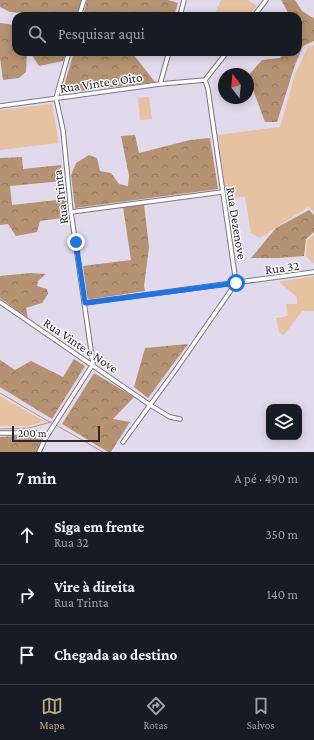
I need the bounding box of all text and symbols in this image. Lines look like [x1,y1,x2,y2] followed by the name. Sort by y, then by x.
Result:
[12,12,302,56] search box
[26,23,48,45] icon: search
[58,26,145,42] text: Pesquisar aqui
[218,68,254,104] north arrow
[59,69,143,96] street label: Rua Vinte e Oito
[50,169,71,225] street label: Rua Trinta
[223,186,250,261] street label: Rua Dezenove
[67,233,85,251] route end
[264,258,300,277] street label: Rua 32
[227,274,245,292] route start
[40,315,121,376] street label: Rua Vinte e Nove
[266,404,302,440] map controls
[266,404,302,440] button: layers
[12,424,100,443] scale bar
[18,427,47,439] text: 200 m
[16,469,57,488] text: 7 min
[234,471,298,486] text: A pé · 490 m
[54,519,144,535] text: Siga em frente
[16,524,38,546] icon: ahead
[265,527,298,542] text: 350 m
[54,535,89,550] text: Rua 32
[54,579,135,595] text: Vire à direita
[16,584,38,606] icon: right
[267,587,298,602] text: 140 m
[54,595,109,610] text: Rua Trinta
[16,644,38,666] icon: arrive
[54,647,177,663] text: Chegada ao destino
[39,695,65,731] tab: Mapa
[143,695,168,731] tab: Rotas
[247,695,275,731] tab: Salvos

